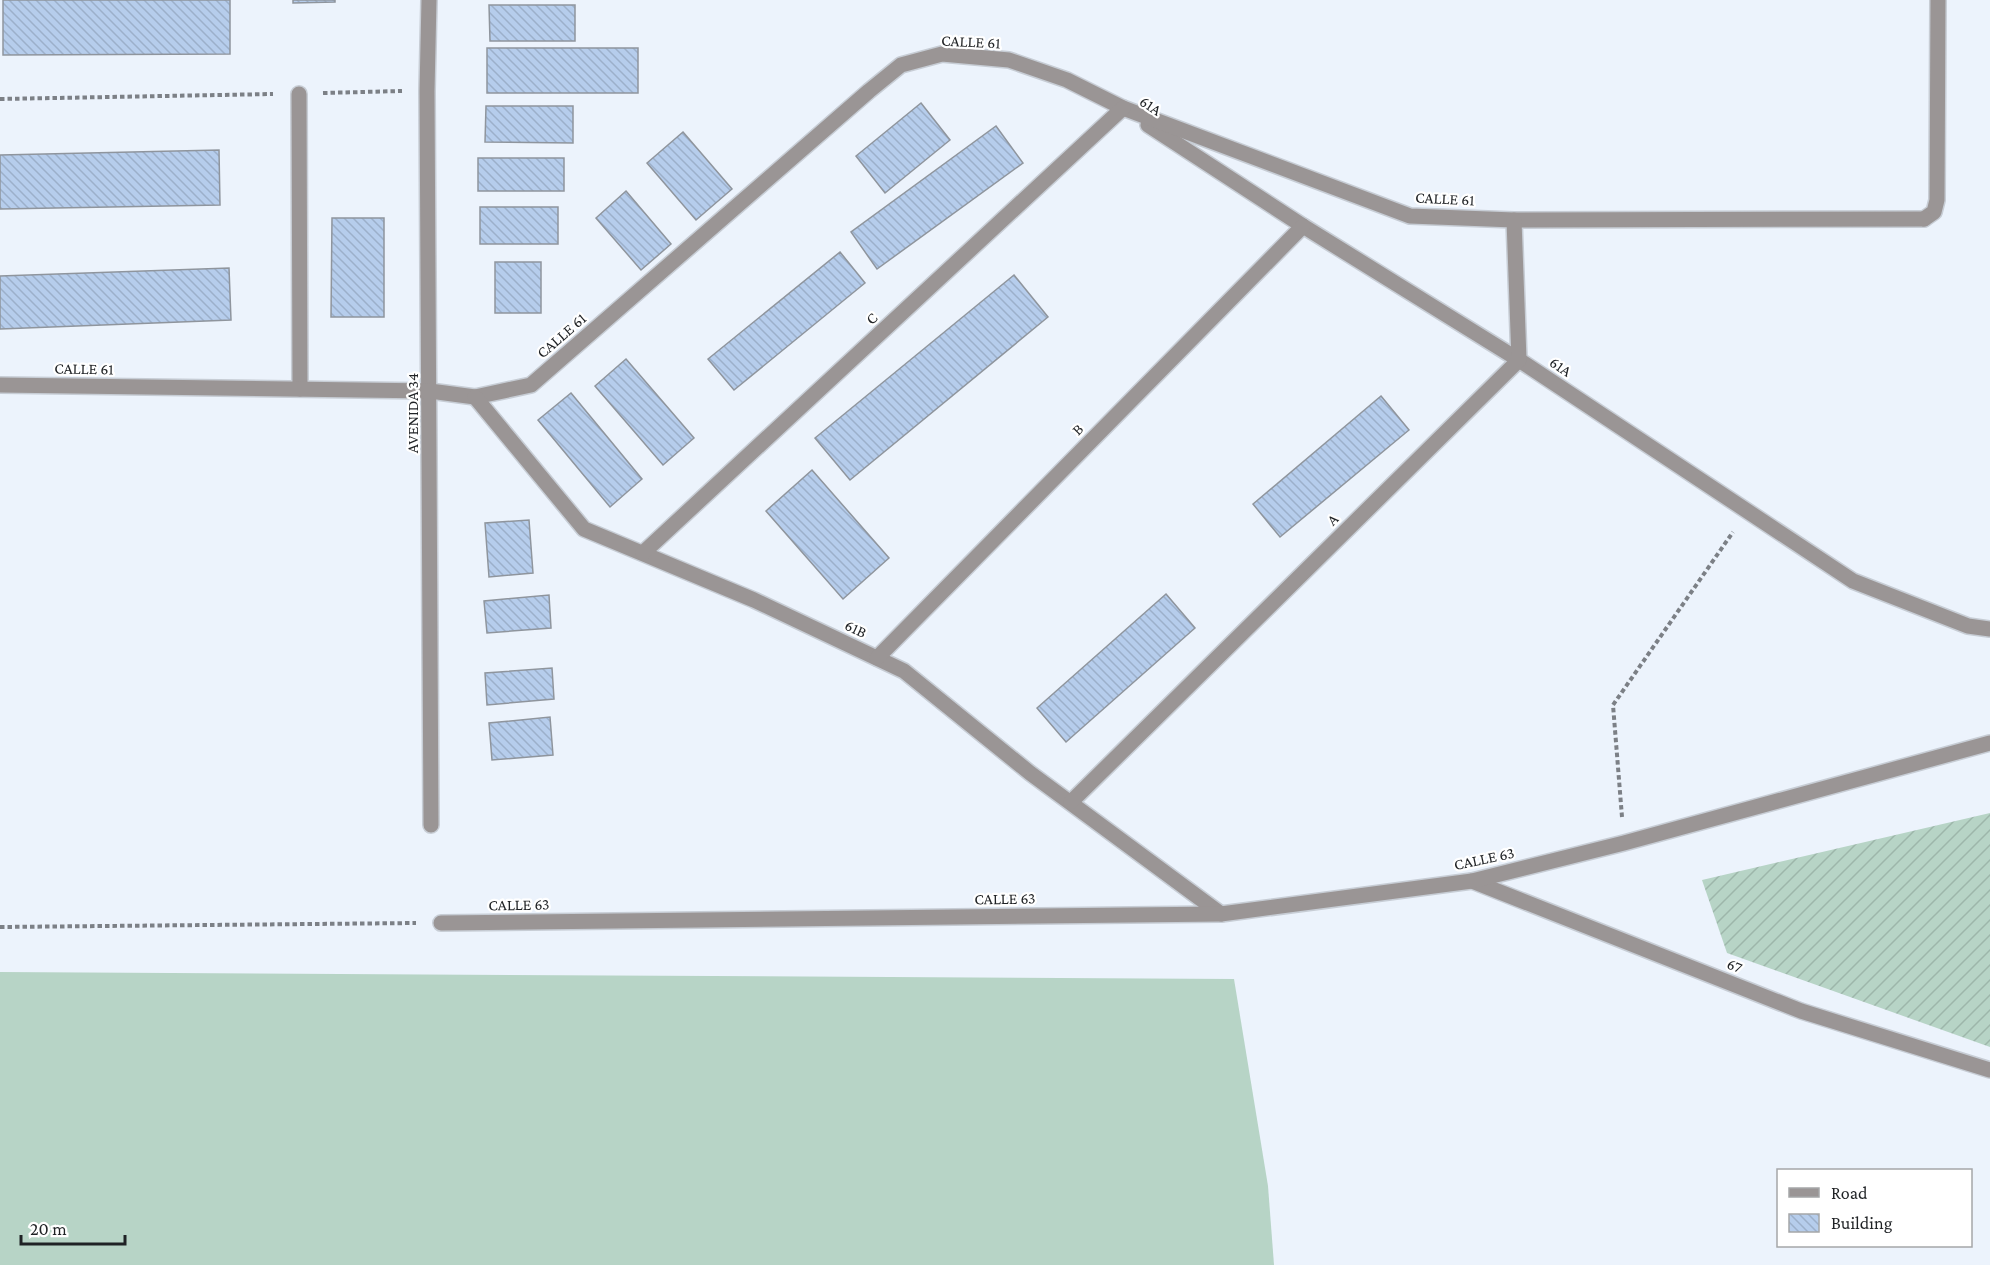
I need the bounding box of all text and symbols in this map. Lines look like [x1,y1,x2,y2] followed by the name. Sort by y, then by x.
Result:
[941,31,1001,52] street label: CALLE 61
[1137,92,1166,119] street label: 61A
[1415,188,1475,209] street label: CALLE 61
[533,309,589,361] street label: CALLE 61
[862,309,881,328] street label: C
[1547,353,1576,380] street label: 61A
[54,359,114,378] street label: CALLE 61
[404,373,421,453] street label: AVENIDA 34
[1068,420,1087,438] street label: B
[1323,509,1342,529] street label: A
[842,616,870,641] street label: 61B
[1452,844,1516,873] street label: CALLE 63
[974,889,1036,908] street label: CALLE 63
[488,895,550,914] street label: CALLE 63
[1725,955,1745,976] street label: 67
[1777,1169,1972,1247] legend
[1831,1183,1868,1203] text: Road
[21,1208,124,1246] scale bar
[1831,1213,1893,1233] text: Building
[30,1219,67,1239] text: 20 m

